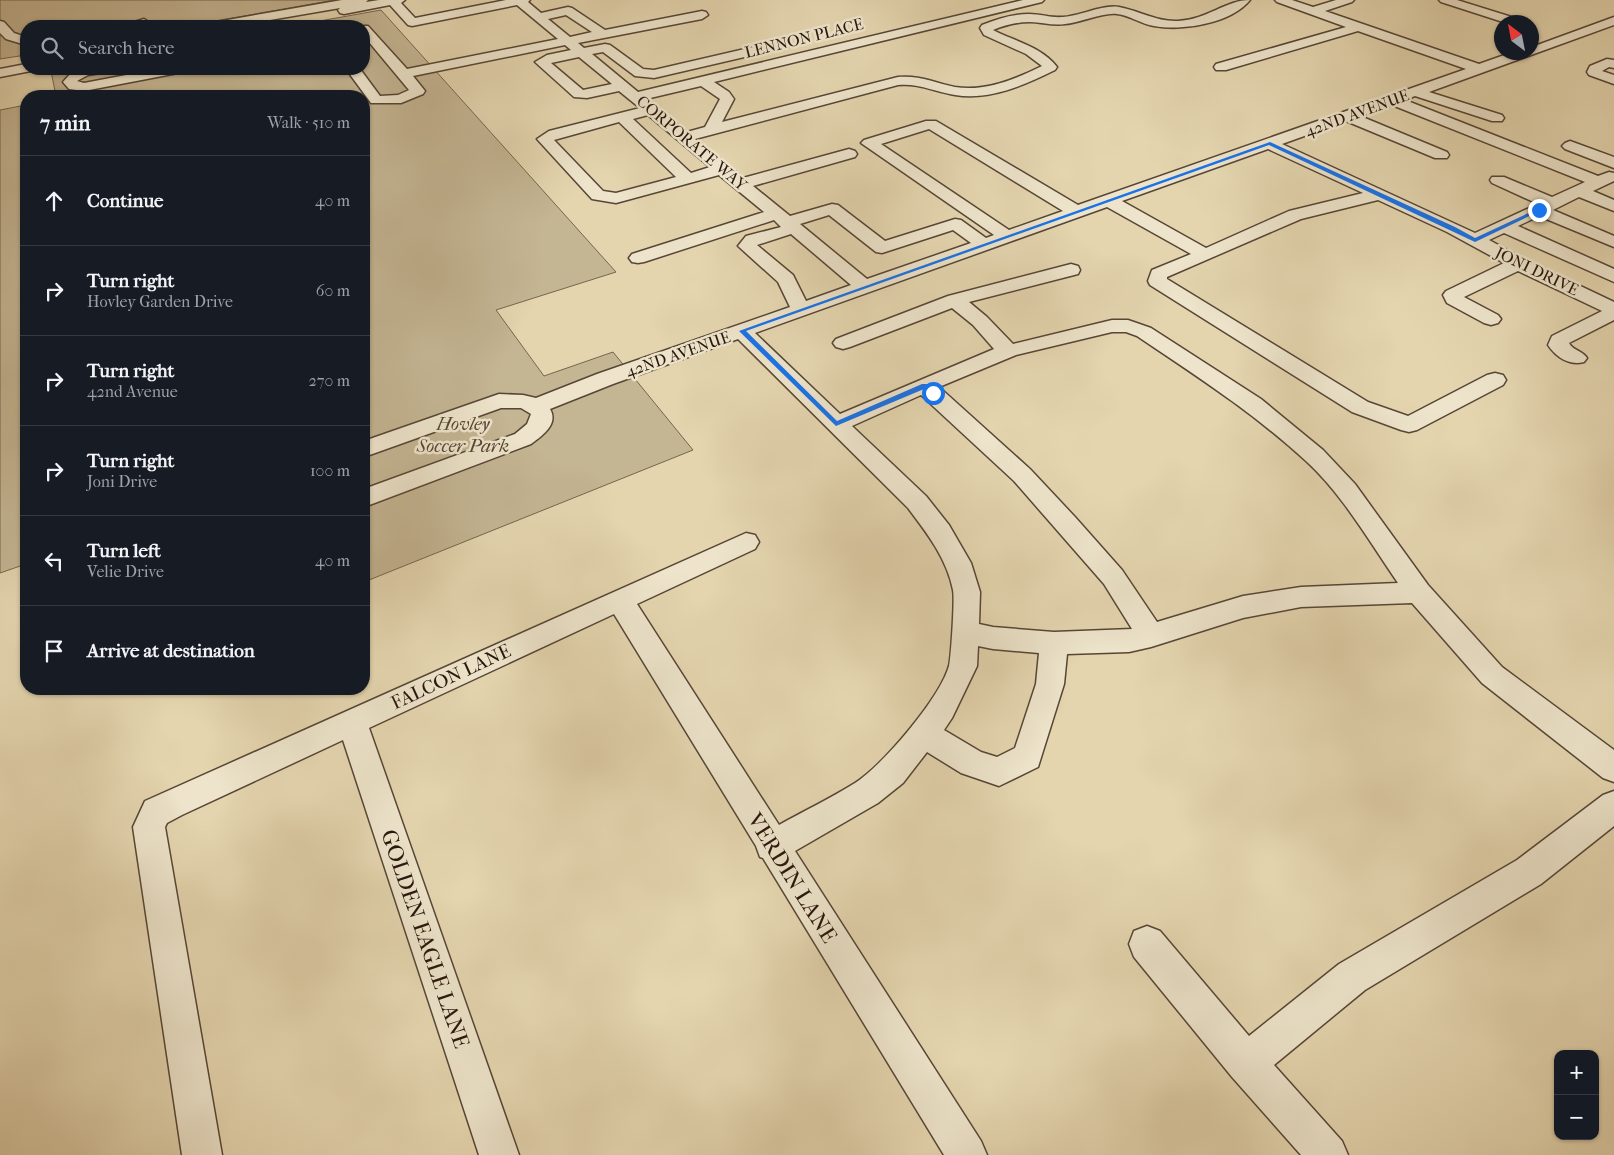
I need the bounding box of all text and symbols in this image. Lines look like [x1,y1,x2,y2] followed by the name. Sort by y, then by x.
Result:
[743,14,865,62] street label: LENNON PLACE
[1494,15,1539,60] north arrow
[20,20,370,75] search box
[38,34,66,62] icon: search
[78,37,174,59] text: Search here
[1302,85,1412,141] street label: 42ND AVENUE
[633,91,752,195] street label: CORPORATE WAY
[40,111,91,135] text: 7 min
[267,113,350,132] text: Walk · 510 m
[40,187,68,215] icon: ahead
[87,190,163,212] text: Continue
[315,191,350,210] text: 40 m
[1528,199,1551,222] route end
[1490,242,1582,299] street label: JONI DRIVE
[87,270,174,292] text: Turn right
[40,277,68,305] icon: right
[316,281,350,300] text: 60 m
[87,292,233,311] text: Hovley Garden Drive
[623,327,733,381] street label: 42ND AVENUE
[87,360,174,382] text: Turn right
[40,367,68,395] icon: right
[309,371,350,390] text: 270 m
[87,382,178,401] text: 42nd Avenue
[922,382,945,405] route start
[416,413,509,457] park label: Hovley Soccer Park
[87,450,174,472] text: Turn right
[40,457,68,485] icon: right
[310,461,350,480] text: 100 m
[87,472,157,491] text: Joni Drive
[87,540,161,562] text: Turn left
[40,547,68,575] icon: left
[315,551,350,570] text: 40 m
[87,562,164,581] text: Velie Drive
[40,637,68,665] icon: arrive
[388,639,515,714] street label: FALCON LANE
[87,640,255,662] text: Arrive at destination
[741,807,842,948] street label: VERDIN LANE
[375,826,475,1052] street label: GOLDEN EAGLE LANE
[1554,1050,1599,1140] map controls
[1554,1050,1599,1095] button: +
[1554,1095,1599,1140] button: −

